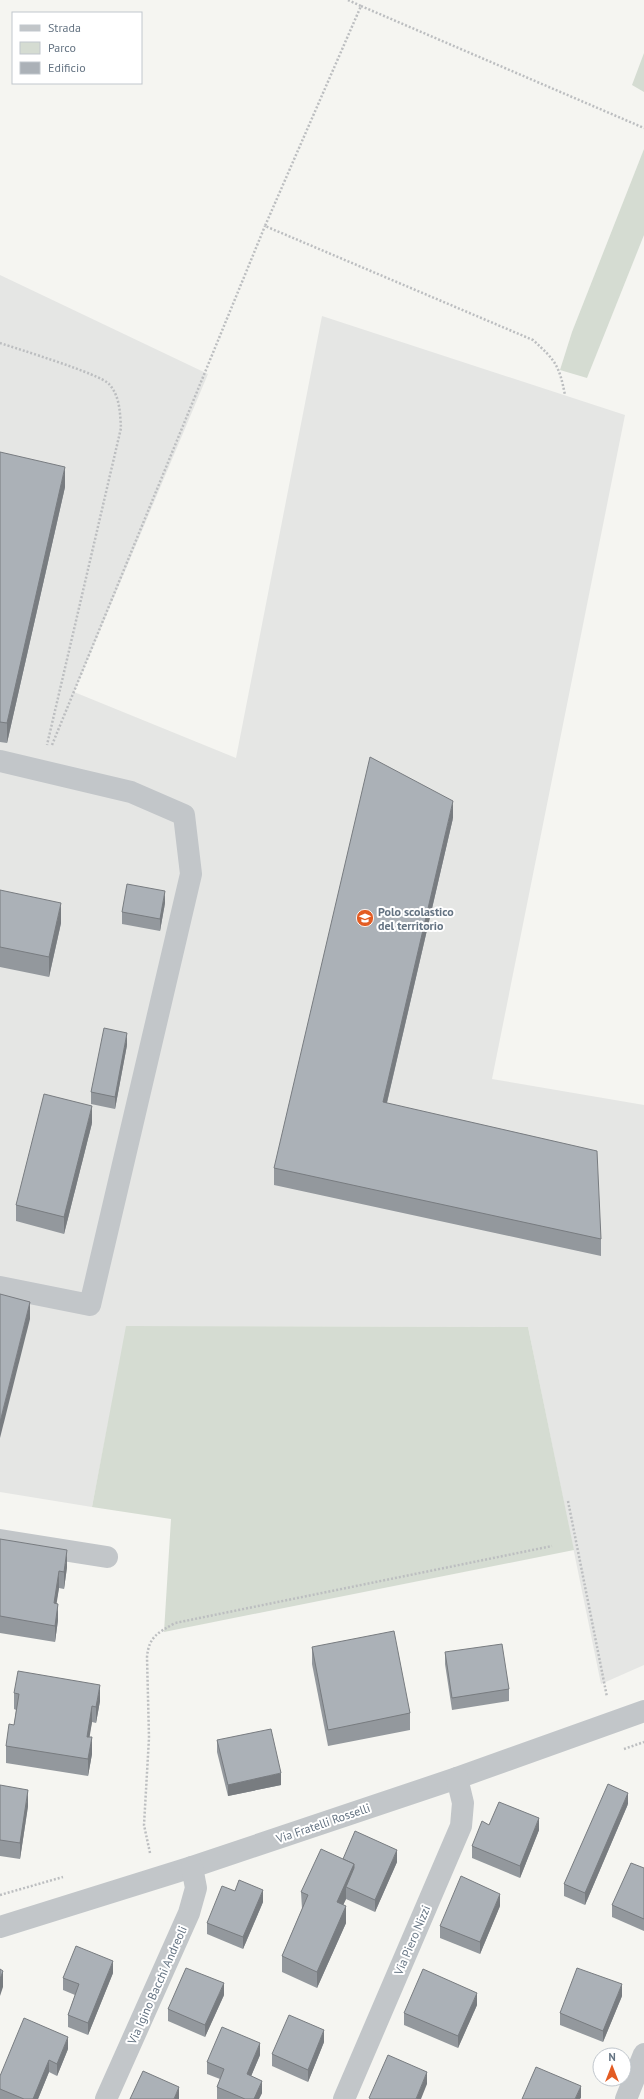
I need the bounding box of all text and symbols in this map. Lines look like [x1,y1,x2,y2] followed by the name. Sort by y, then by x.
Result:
[12,12,142,84] legend
[48,20,81,35] text: Strada
[48,40,76,55] text: Parco
[48,60,86,75] text: Edificio
[378,904,454,933] place label: Polo scolastico del territorio
[355,908,375,928] school or university icon: Polo scolastico del territorio
[273,1800,372,1846] street label: Via Fratelli Rosselli
[390,1903,433,1978] street label: Via Piero Nizzi
[124,1924,190,2047] street label: Via Igino Bacchi Andreoli
[592,2047,632,2087] north arrow
[608,2050,616,2064] text: N

